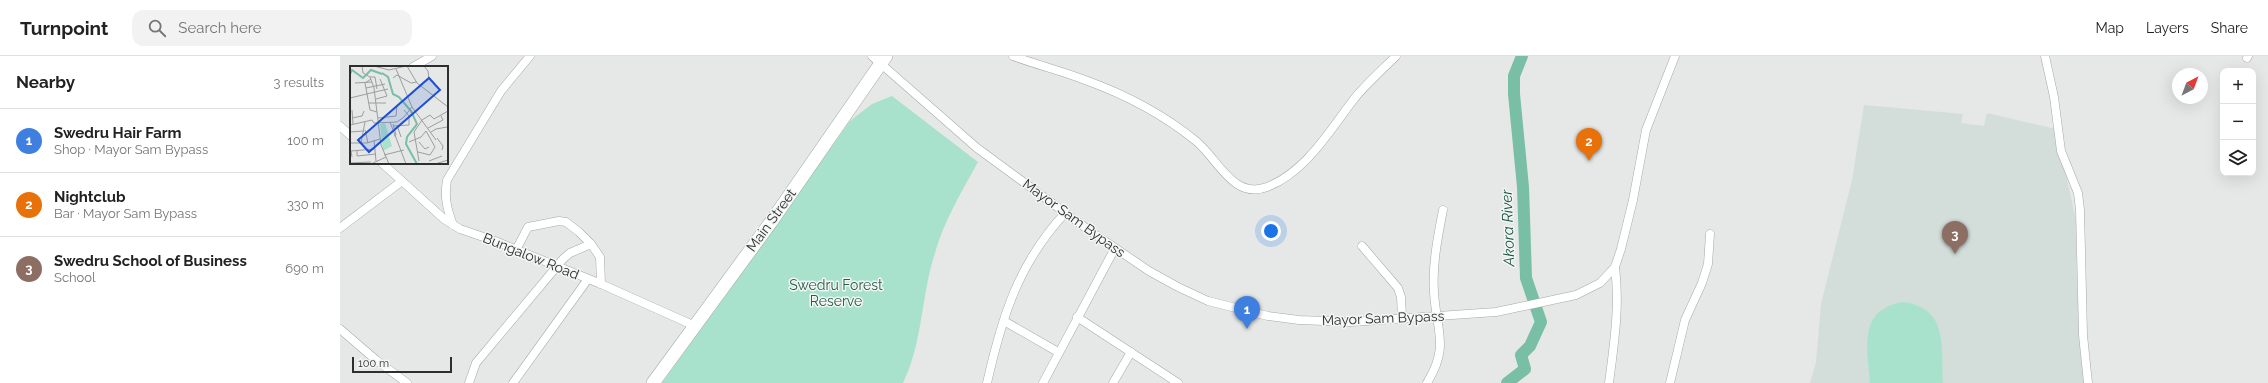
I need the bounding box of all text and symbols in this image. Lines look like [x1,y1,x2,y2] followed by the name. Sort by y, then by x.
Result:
[132,10,412,46] search box
[20,17,108,39] text: Turnpoint
[146,17,168,39] icon: search
[178,19,262,37] text: Search here
[2096,20,2124,36] text: Map
[2146,20,2189,36] text: Layers
[2211,20,2248,36] text: Share
[350,66,448,164] inset map
[2172,68,2208,104] north arrow
[2220,68,2256,176] map controls
[2220,68,2256,104] button: +
[16,72,75,92] text: Nearby
[274,75,324,90] text: 3 results
[2220,104,2256,140] button: −
[54,124,182,142] text: Swedru Hair Farm
[1576,128,1602,161] pin: 2
[26,133,32,148] text: 1
[287,133,324,148] text: 100 m
[2220,140,2256,176] button: layers
[54,142,208,157] text: Shop · Mayor Sam Bypass
[1020,175,1128,261] street label: Mayor Sam Bypass
[743,185,799,254] street label: Main Street
[54,188,125,206] text: Nightclub
[1498,188,1518,268] water label: Akora River
[25,197,33,212] text: 2
[287,197,324,212] text: 330 m
[54,206,197,221] text: Bar · Mayor Sam Bypass
[1261,221,1281,241] your location
[1942,221,1968,254] pin: 3
[481,229,581,283] street label: Bungalow Road
[54,252,247,270] text: Swedru School of Business
[25,261,33,276] text: 3
[285,261,324,276] text: 690 m
[54,270,96,285] text: School
[789,277,883,309] park label: Swedru Forest Reserve
[1234,296,1260,329] pin: 1
[1321,308,1445,328] street label: Mayor Sam Bypass
[352,355,452,374] scale bar
[358,357,389,370] text: 100 m

